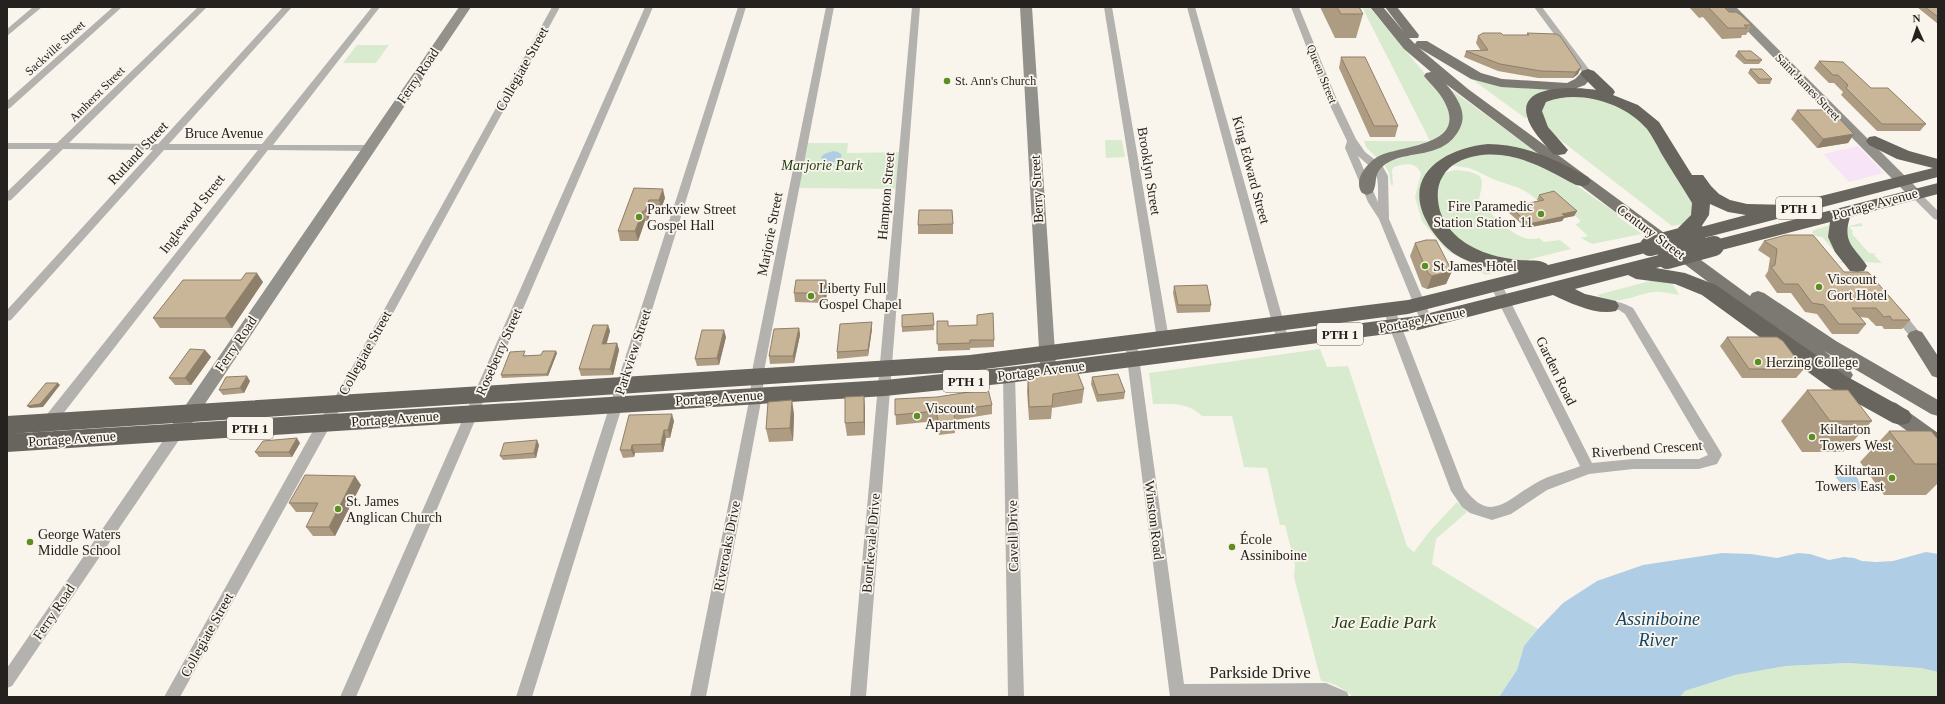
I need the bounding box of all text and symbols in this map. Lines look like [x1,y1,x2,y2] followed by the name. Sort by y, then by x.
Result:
[1897,8,1937,48] north arrow
[1912,12,1921,24] text: N
[22,17,88,79] street label: Sackville Street
[493,24,551,114] street label: Collegiate Street
[1304,42,1340,106] street label: Queen Street
[394,46,442,106] street label: Ferry Road
[1772,50,1844,124] street label: Saint James Street
[66,63,128,125] street label: Amherst Street
[955,74,1036,88] place label: St. Ann's Church
[942,76,952,86] marker: St. Ann's Church
[1229,114,1273,226] street label: King Edward Street
[105,118,171,188] street label: Rutland Street
[185,126,263,141] street label: Bruce Avenue
[1135,126,1163,216] street label: Brooklyn Street
[875,151,897,241] street label: Hampton Street
[1028,155,1046,223] street label: Berry Street
[780,158,863,173] park label: Marjorie Park
[157,171,228,256] street label: Inglewood Street
[1831,185,1919,223] street label: Portage Avenue
[755,191,786,277] street label: Marjorie Street
[1776,197,1822,219] road number: PTH 1
[1433,199,1533,230] place label: Fire Paramedic Station Station 11
[647,202,736,233] place label: Parkview Street Gospel Hall
[1614,202,1688,263] street label: Century Street
[1536,209,1546,219] marker: Fire Paramedic Station Station 11
[634,212,644,222] marker: Parkview Street Gospel Hall
[1433,259,1517,274] place label: St James Hotel
[1420,261,1430,271] marker: St James Hotel
[1827,272,1887,303] place label: Viscount Gort Hotel
[819,281,902,312] place label: Liberty Full Gospel Chapel
[1814,282,1824,292] marker: Viscount Gort Hotel
[806,291,816,301] marker: Liberty Full Gospel Chapel
[1377,304,1467,336] street label: Portage Avenue
[473,306,525,398] street label: Roseberry Street
[612,307,654,397] street label: Parkview Street
[336,308,394,398] street label: Collegiate Street
[212,314,260,374] street label: Ferry Road
[1317,323,1363,345] road number: PTH 1
[1533,334,1579,408] street label: Garden Road
[1766,355,1858,370] place label: Herzing College
[1753,357,1763,367] marker: Herzing College
[996,358,1086,384] street label: Portage Avenue
[943,370,989,392] road number: PTH 1
[675,387,763,409] street label: Portage Avenue
[925,401,990,432] place label: Viscount Apartments
[351,408,439,430] street label: Portage Avenue
[912,411,922,421] marker: Viscount Apartments
[227,417,273,439] road number: PTH 1
[1820,422,1892,453] place label: Kiltarton Towers West
[28,428,116,450] street label: Portage Avenue
[1807,432,1817,442] marker: Kiltarton Towers West
[1591,438,1703,460] street label: Riverbend Crescent
[1815,463,1884,494] place label: Kiltartan Towers East
[1887,473,1897,483] marker: Kiltartan Towers East
[1142,479,1166,561] street label: Winston Road
[859,493,883,593] street label: Bourkevale Drive
[346,494,442,525] place label: St. James Anglican Church
[711,499,743,593] street label: Riveroaks Drive
[1005,500,1021,572] street label: Cavell Drive
[333,504,343,514] marker: St. James Anglican Church
[38,527,121,558] place label: George Waters Middle School
[1240,531,1307,563] place label: École Assiniboine
[25,537,35,547] marker: George Waters Middle School
[1227,542,1237,552] marker: École Assiniboine
[30,582,78,642] street label: Ferry Road
[178,590,236,680] street label: Collegiate Street
[1615,609,1700,650] water label: Assiniboine River
[1332,613,1437,632] park label: Jae Eadie Park
[1209,663,1311,682] street label: Parkside Drive

